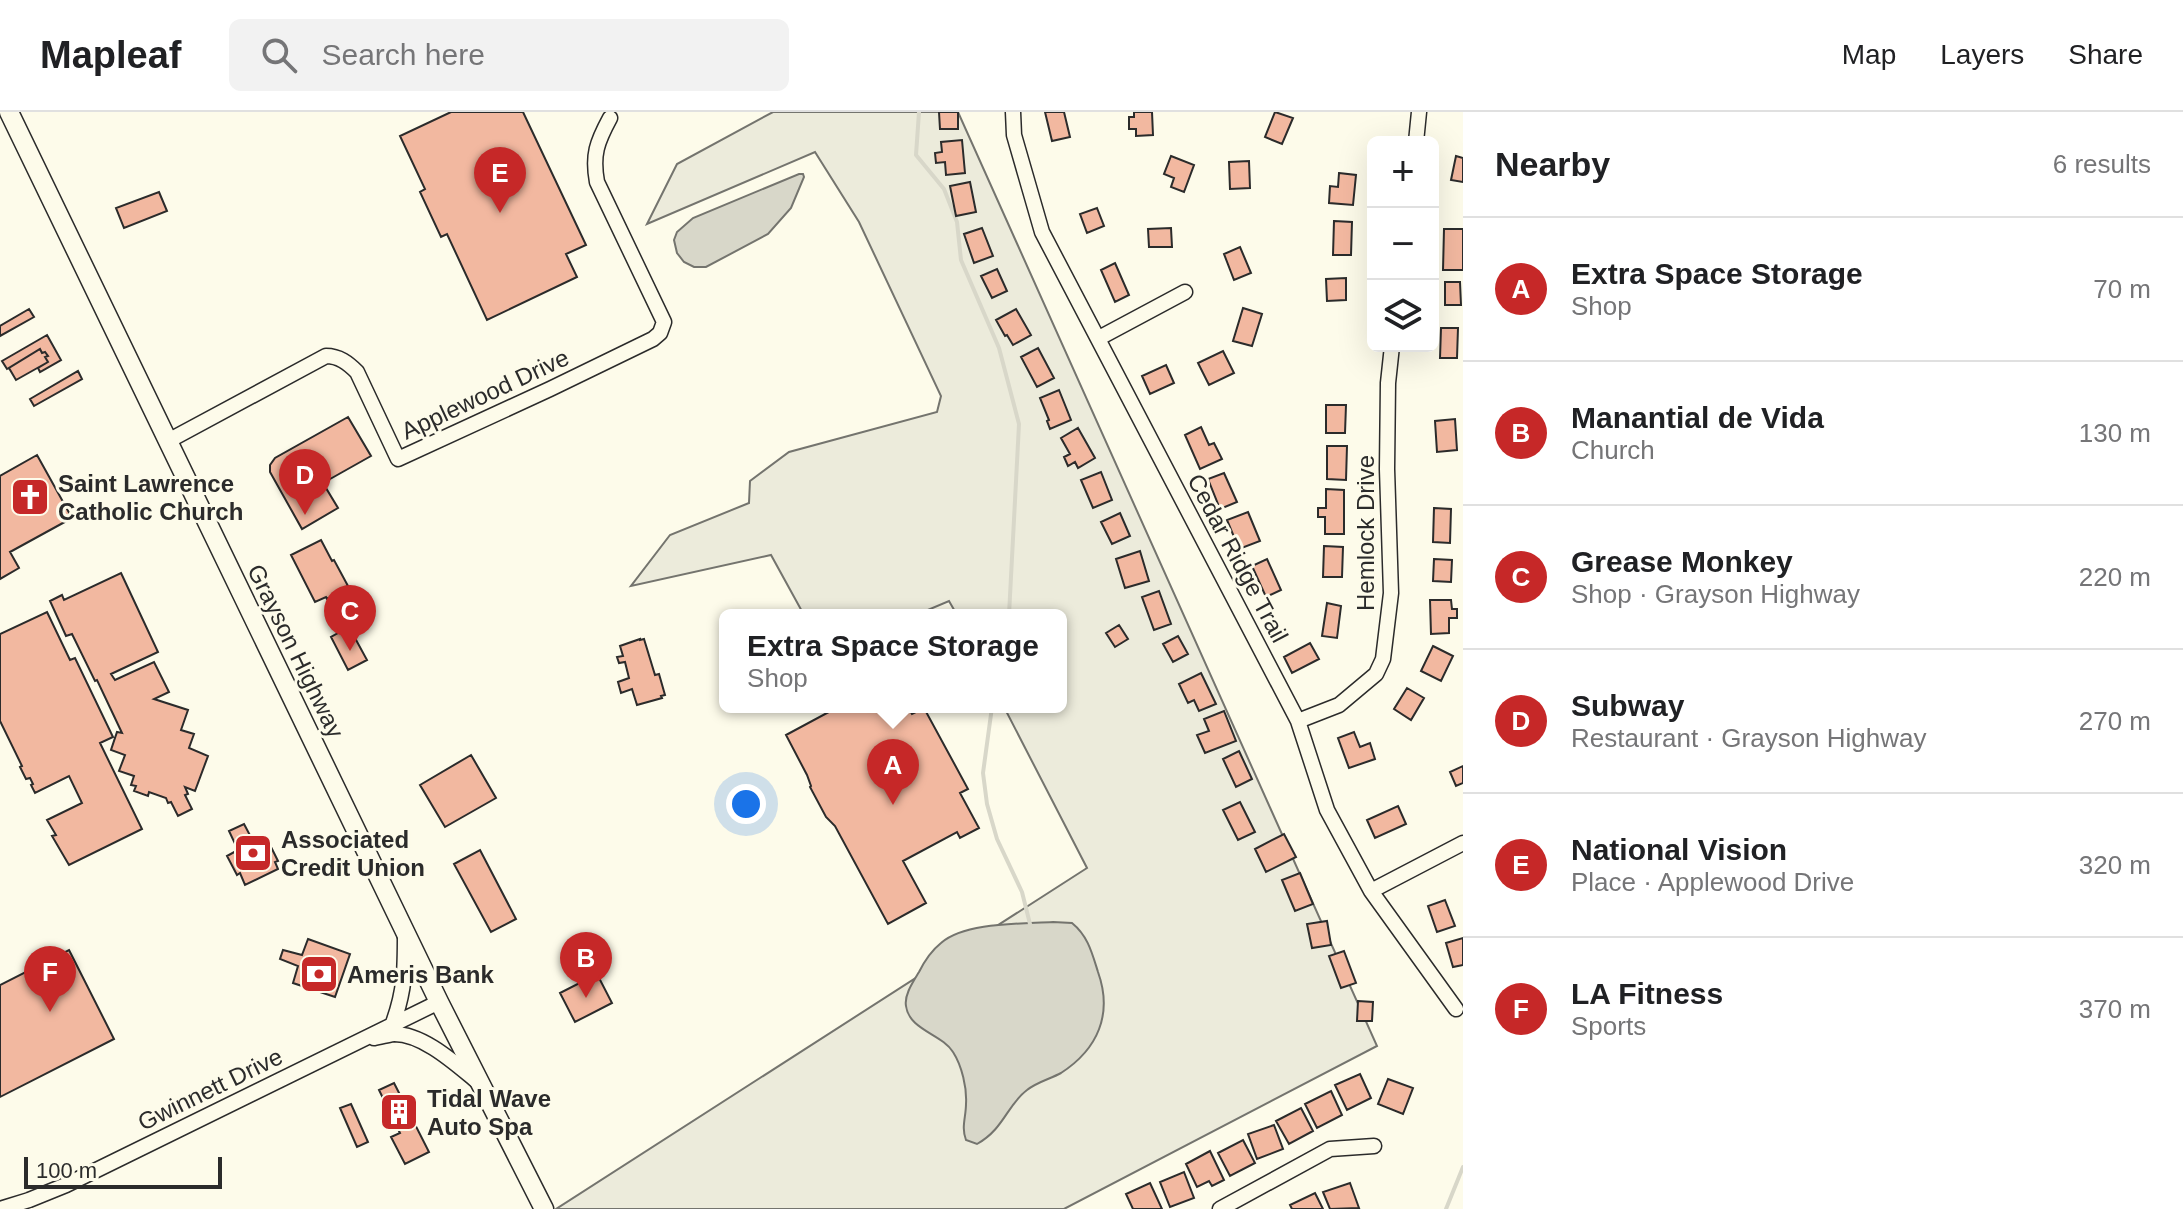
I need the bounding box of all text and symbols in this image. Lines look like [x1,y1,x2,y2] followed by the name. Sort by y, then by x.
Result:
[229,19,789,91] search box
[257,33,301,77] icon: search
[40,34,181,76] text: Mapleaf
[321,38,485,71] text: Search here
[1842,39,1896,70] text: Map
[1940,39,2024,70] text: Layers
[2068,39,2143,70] text: Share
[1367,136,1439,352] map controls
[1367,136,1439,208] button: +
[1495,145,1610,183] text: Nearby
[474,147,526,213] pin: E
[2053,149,2151,179] text: 6 results
[1367,208,1439,280] button: −
[1571,257,1863,290] text: Extra Space Storage
[1512,274,1530,304] text: A
[2093,274,2151,304] text: 70 m
[1367,280,1439,352] button: layers
[1571,291,1632,321] text: Shop
[397,343,573,445] street label: Applewood Drive
[1571,401,1824,434] text: Manantial de Vida
[1512,418,1530,448] text: B
[2079,418,2151,448] text: 130 m
[1571,435,1655,465] text: Church
[279,449,331,515] pin: D
[1352,455,1379,611] street label: Hemlock Drive
[1182,469,1294,647] street label: Cedar Ridge Trail
[58,470,243,525] place label: Saint Lawrence Catholic Church
[9,476,51,518] church icon: Saint Lawrence Catholic Church
[1571,545,1793,578] text: Grease Monkey
[242,560,350,742] street label: Grayson Highway
[1512,562,1530,592] text: C
[2079,562,2151,592] text: 220 m
[1571,579,1860,609] text: Shop · Grayson Highway
[324,585,376,651] pin: C
[719,609,1067,713] popup
[747,629,1039,662] text: Extra Space Storage
[747,663,808,693] text: Shop
[1571,689,1684,722] text: Subway
[1512,706,1530,736] text: D
[2079,706,2151,736] text: 270 m
[1571,723,1926,753] text: Restaurant · Grayson Highway
[867,739,919,805] pin: A
[726,784,766,824] your location
[281,826,425,881] place label: Associated Credit Union
[232,832,274,874] bank icon: Associated Credit Union
[1571,833,1787,866] text: National Vision
[1512,850,1530,880] text: E
[2079,850,2151,880] text: 320 m
[1571,867,1854,897] text: Place · Applewood Drive
[560,932,612,998] pin: B
[24,946,76,1012] pin: F
[298,953,340,995] bank icon: Ameris Bank
[347,961,494,988] place label: Ameris Bank
[1571,977,1723,1010] text: LA Fitness
[1513,994,1529,1024] text: F
[2079,994,2151,1024] text: 370 m
[1571,1011,1646,1041] text: Sports
[133,1042,287,1136] street label: Gwinnett Drive
[427,1085,551,1140] place label: Tidal Wave Auto Spa
[378,1091,420,1133] building icon: Tidal Wave Auto Spa
[24,1153,222,1189] scale bar
[36,1158,97,1183] text: 100 m

